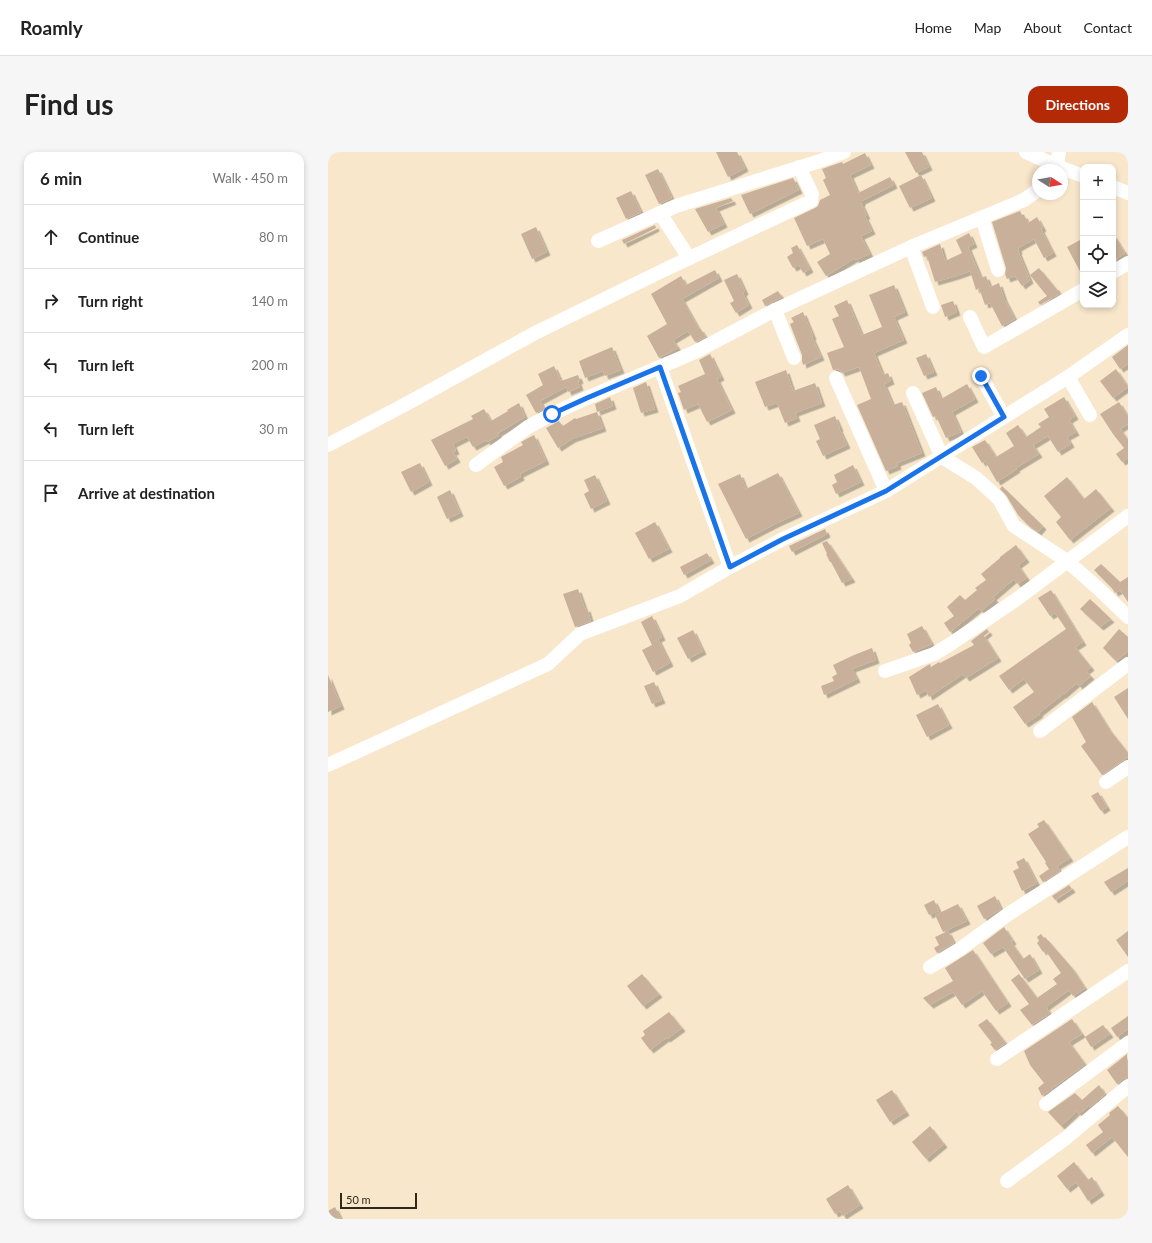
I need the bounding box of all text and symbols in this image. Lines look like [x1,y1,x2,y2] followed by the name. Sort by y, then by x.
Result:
[20,16,83,39] text: Roamly
[914,19,952,36] text: Home
[974,19,1001,36] text: Map
[1023,19,1061,36] text: About
[1083,19,1132,36] text: Contact
[1028,86,1128,123] button: Directions
[24,87,114,121] text: Find us
[1032,164,1068,200] north arrow
[1080,164,1116,308] map controls
[1080,164,1116,200] button: +
[40,168,82,189] text: 6 min
[212,170,288,186] text: Walk · 450 m
[1080,200,1116,236] button: −
[40,226,62,248] icon: ahead
[78,228,139,246] text: Continue
[259,229,288,245] text: 80 m
[1080,236,1116,272] button: locate
[1080,272,1116,308] button: layers
[40,290,62,312] icon: right
[78,292,143,310] text: Turn right
[251,293,288,309] text: 140 m
[40,354,62,376] icon: left
[78,356,134,374] text: Turn left
[251,357,288,373] text: 200 m
[972,367,990,385] route end
[543,405,561,423] route start
[40,418,62,440] icon: left
[78,420,134,438] text: Turn left
[259,421,288,437] text: 30 m
[40,482,62,504] icon: arrive
[78,484,215,502] text: Arrive at destination
[340,1191,417,1210] scale bar
[346,1193,371,1206] text: 50 m

